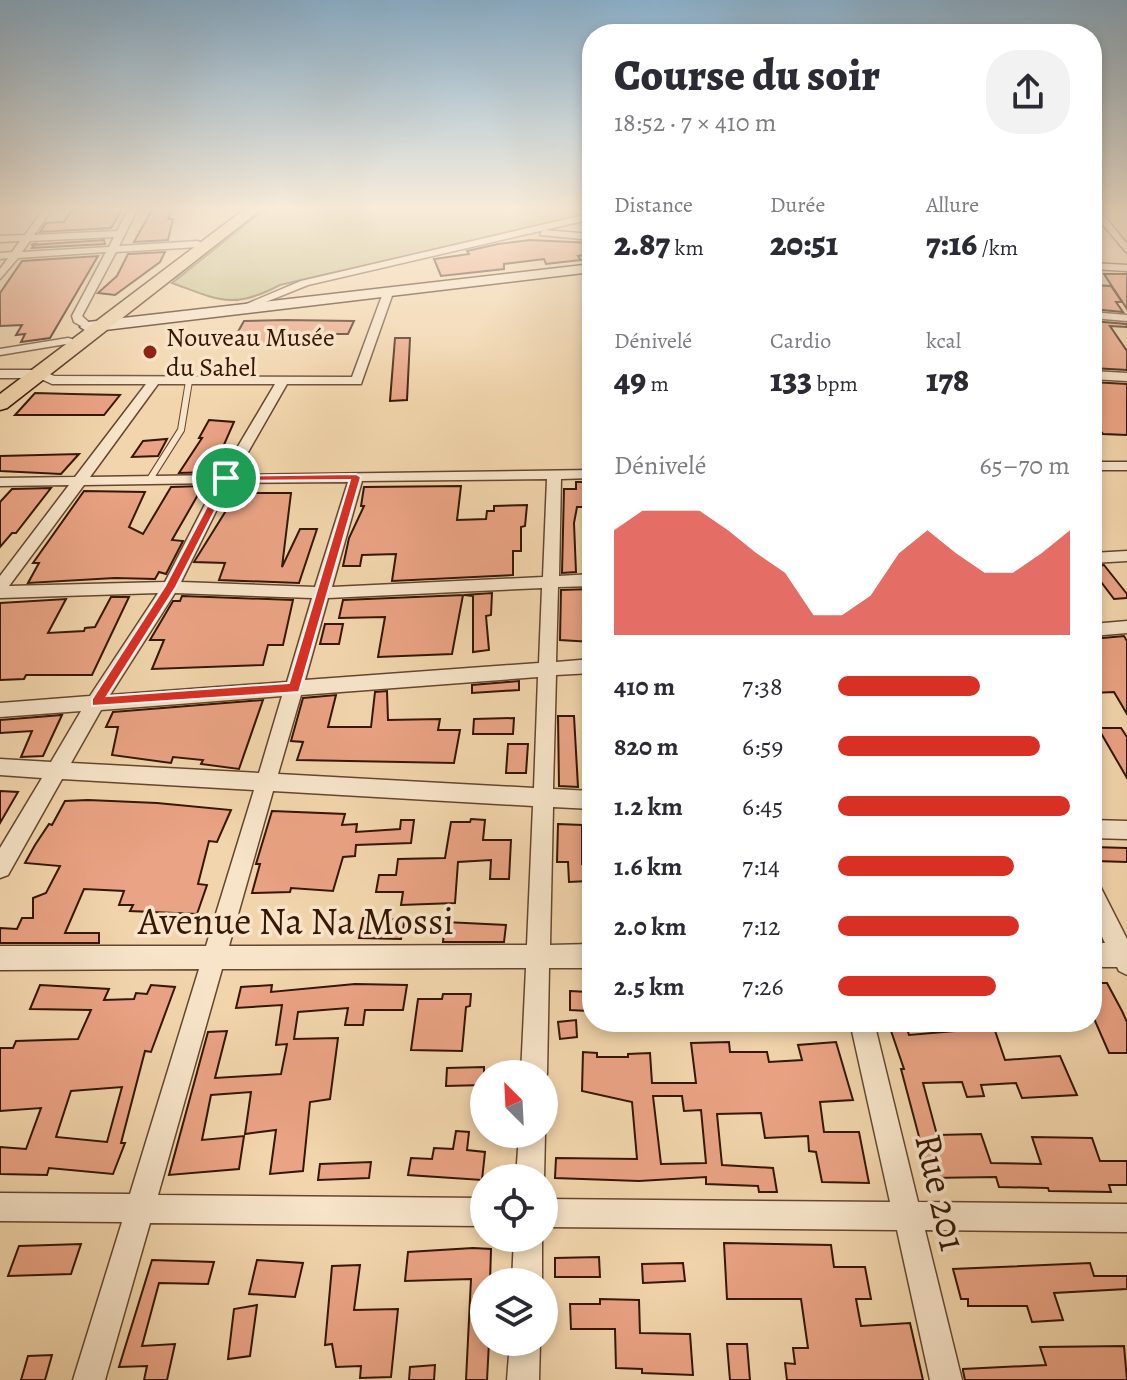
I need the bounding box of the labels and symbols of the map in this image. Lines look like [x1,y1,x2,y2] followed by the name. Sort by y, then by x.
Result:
[166,320,335,385] place label: Nouveau Musée du Sahel
[141,343,159,361] marker: Nouveau Musée du Sahel
[192,444,260,512] pin
[137,895,454,947] street label: Avenue Na Na Mossi
[470,1060,558,1148] north arrow
[902,1128,980,1256] street label: Rue 201

